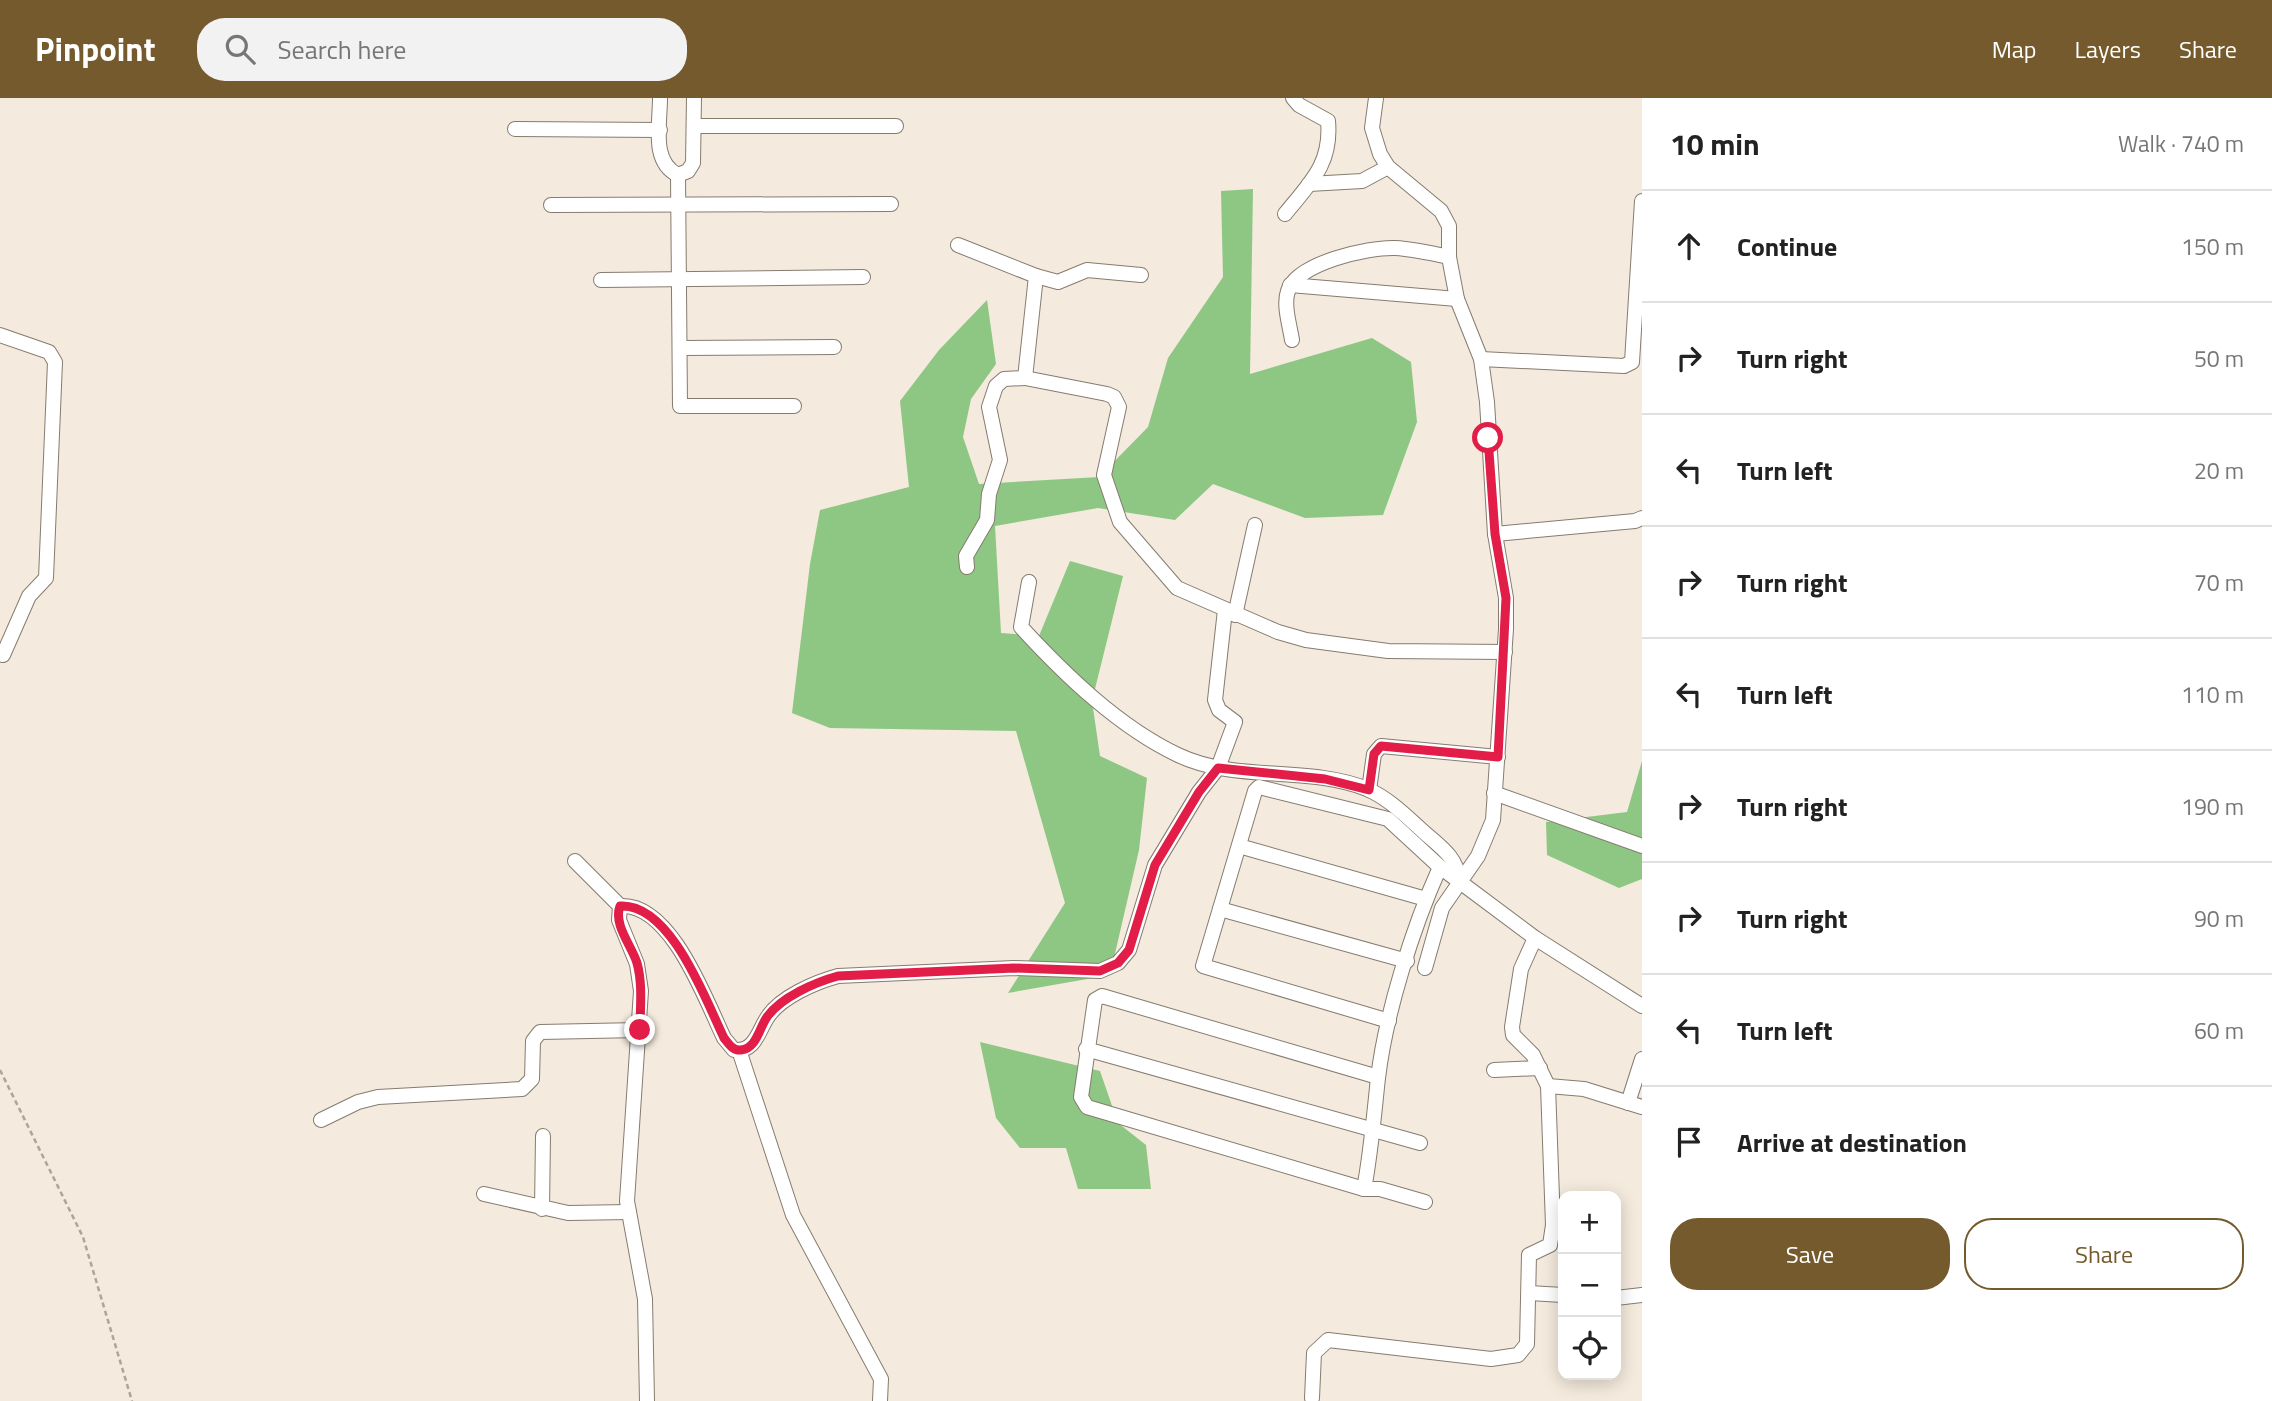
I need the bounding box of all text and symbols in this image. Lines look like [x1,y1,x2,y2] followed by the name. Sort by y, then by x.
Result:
[197,18,687,81] search box
[35,24,155,74] text: Pinpoint
[221,30,259,68] icon: search
[277,30,406,69] text: Search here
[1992,31,2037,67] text: Map
[2075,31,2141,67] text: Layers
[2179,31,2237,67] text: Share
[1670,121,1760,167] text: 10 min
[2118,126,2244,161] text: Walk · 740 m
[1670,227,1708,265] icon: ahead
[1737,227,1837,266] text: Continue
[2181,229,2244,264] text: 150 m
[1670,339,1708,377] icon: right
[1737,339,1848,378] text: Turn right
[2194,341,2244,376] text: 50 m
[1472,422,1503,453] route start
[1670,451,1708,489] icon: left
[1737,451,1832,490] text: Turn left
[2194,453,2244,488] text: 20 m
[1670,563,1708,601] icon: right
[1737,563,1848,602] text: Turn right
[2194,565,2244,600] text: 70 m
[1670,675,1708,713] icon: left
[1737,675,1832,714] text: Turn left
[2181,677,2244,712] text: 110 m
[1670,787,1708,825] icon: right
[1737,787,1848,826] text: Turn right
[2181,789,2244,824] text: 190 m
[1670,899,1708,937] icon: right
[1737,899,1848,938] text: Turn right
[2194,901,2244,936] text: 90 m
[1670,1011,1708,1049] icon: left
[1737,1011,1832,1050] text: Turn left
[2194,1013,2244,1048] text: 60 m
[624,1014,655,1045] route end
[1670,1123,1708,1161] icon: arrive
[1737,1123,1967,1162] text: Arrive at destination
[1558,1191,1621,1380] map controls
[1558,1191,1621,1254] button: +
[1670,1218,1950,1290] button: Save
[1964,1218,2244,1290] button: Share
[1558,1254,1621,1317] button: −
[1558,1317,1621,1380] button: locate

